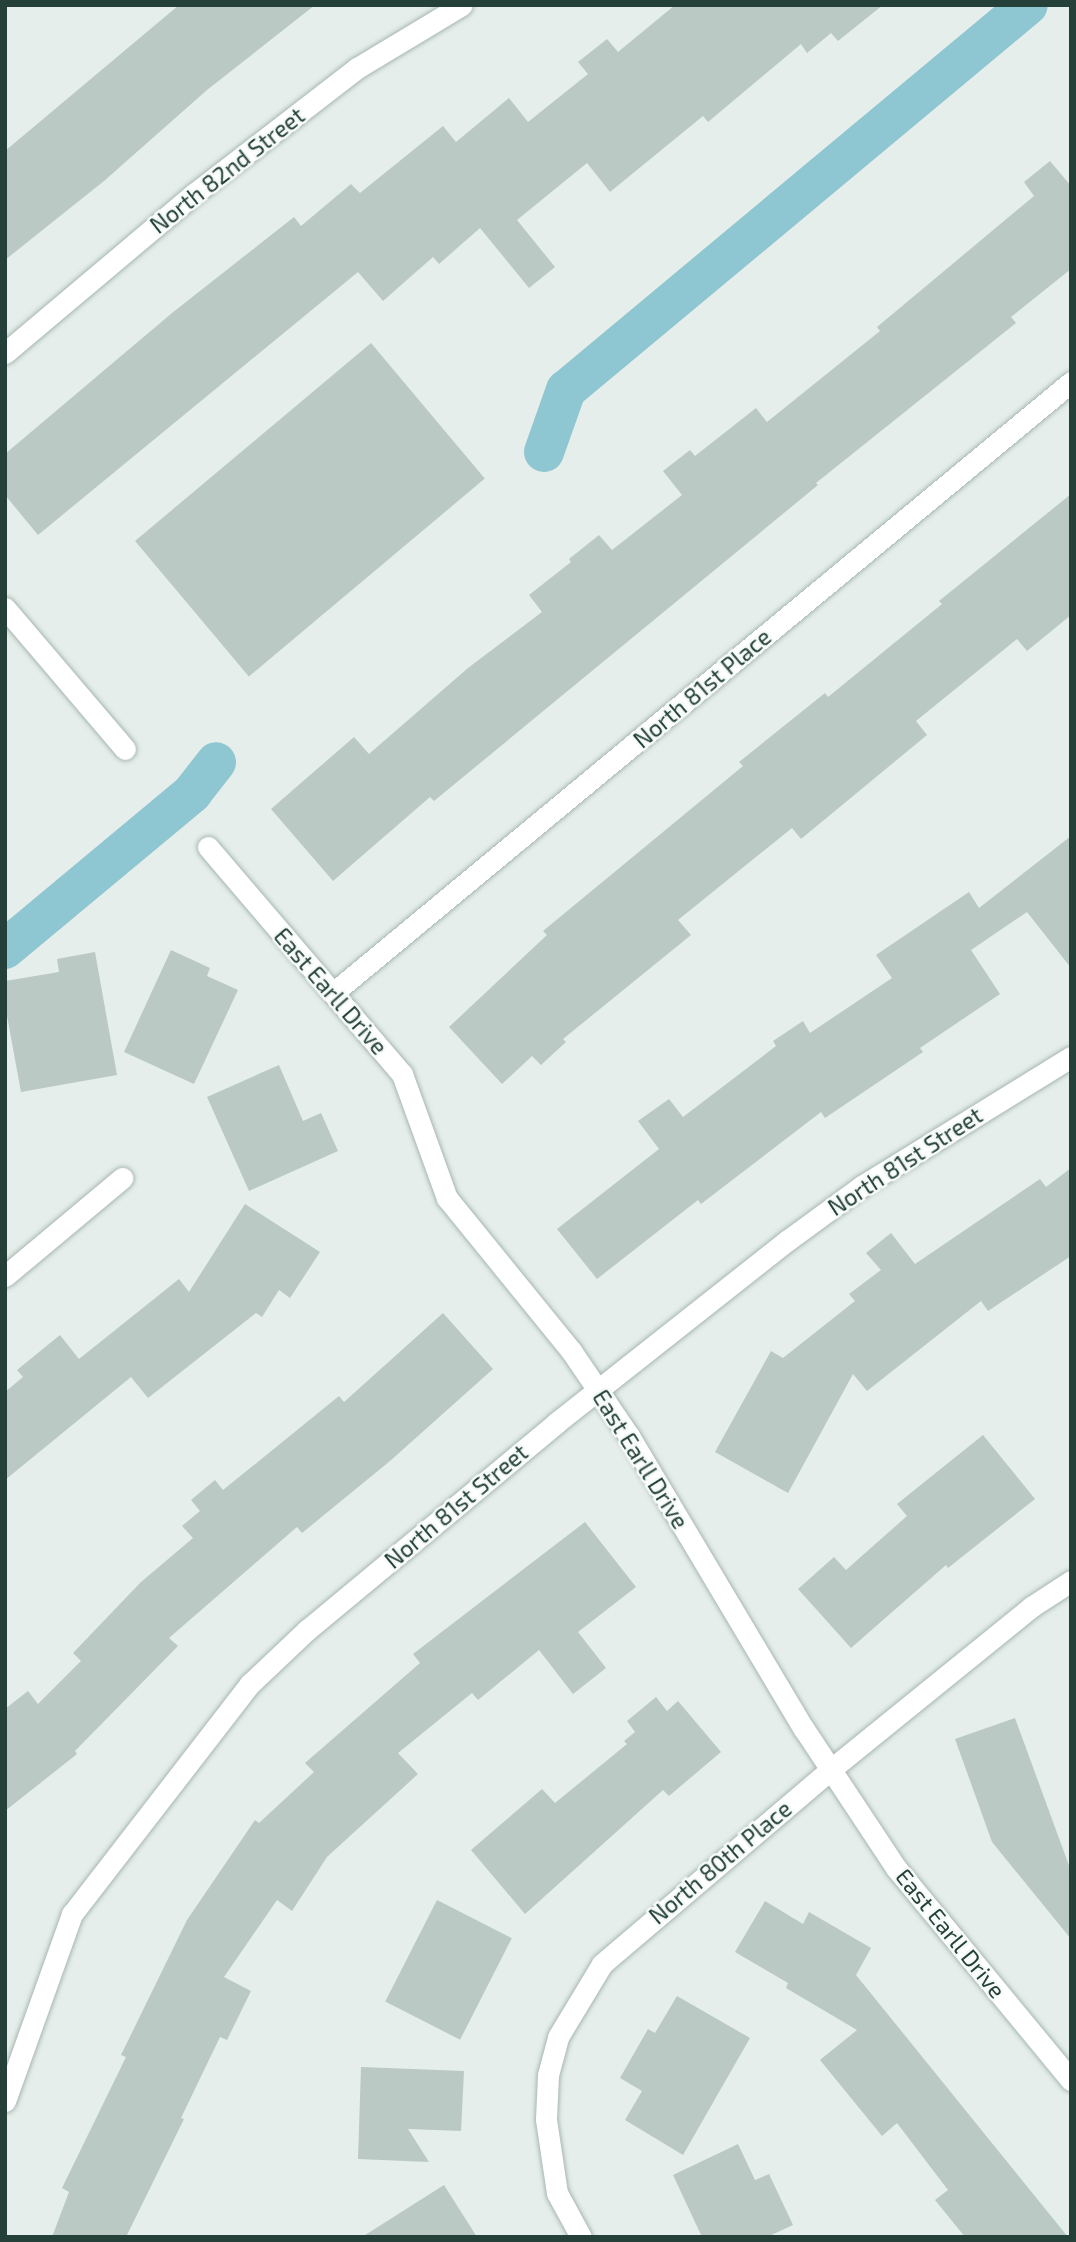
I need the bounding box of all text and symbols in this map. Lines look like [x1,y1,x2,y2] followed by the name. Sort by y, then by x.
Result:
[144,101,310,239] street label: North 82nd Street
[628,623,776,753] street label: North 81st Place
[268,922,394,1060] street label: East Earll Drive
[823,1101,987,1221] street label: North 81st Street
[587,1384,695,1534] street label: East Earll Drive
[379,1438,533,1574] street label: North 81st Street
[643,1794,797,1930] street label: North 80th Place
[890,1862,1012,2004] street label: East Earll Drive

